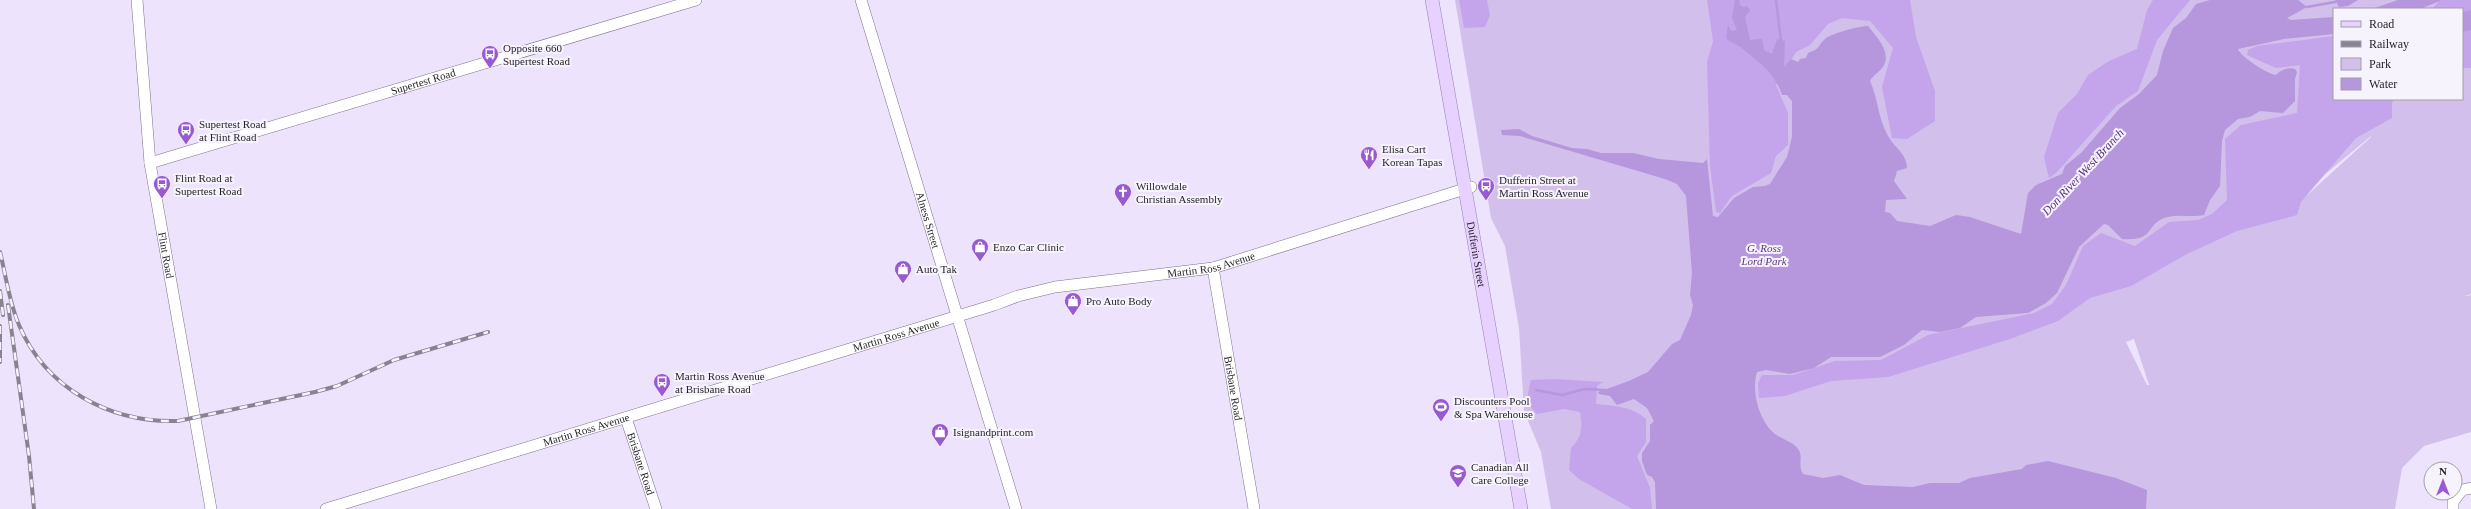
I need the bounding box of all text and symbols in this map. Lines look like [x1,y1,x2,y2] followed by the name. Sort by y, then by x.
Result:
[2333,8,2463,100] legend
[2369,17,2394,31] text: Road
[2369,37,2409,51] text: Railway
[503,42,570,67] place label: Opposite 660 Supertest Road
[480,44,500,69] bus stop icon: Opposite 660 Supertest Road
[2369,57,2391,71] text: Park
[389,66,457,97] street label: Supertest Road
[2369,77,2397,91] text: Water
[199,118,266,143] place label: Supertest Road at Flint Road
[176,120,196,145] bus stop icon: Supertest Road at Flint Road
[2039,126,2127,219] water label: Don River West Branch
[1382,143,1442,168] place label: Elisa Cart Korean Tapas
[1359,145,1379,170] restaurant icon: Elisa Cart Korean Tapas
[175,172,242,197] place label: Flint Road at Supertest Road
[152,174,172,199] bus stop icon: Flint Road at Supertest Road
[1499,174,1589,199] place label: Dufferin Street at Martin Ross Avenue
[1476,176,1496,201] bus stop icon: Dufferin Street at Martin Ross Avenue
[1136,180,1223,205] place label: Willowdale Christian Assembly
[1113,182,1133,207] church icon: Willowdale Christian Assembly
[914,190,942,250] street label: Alness Street
[1465,221,1488,288] street label: Dufferin Street
[156,231,176,280] street label: Flint Road
[970,237,990,262] shop icon: Enzo Car Clinic
[993,241,1064,253] place label: Enzo Car Clinic
[1740,242,1788,267] park label: G. Ross Lord Park
[1166,249,1256,279] street label: Martin Ross Avenue
[893,259,913,284] shop icon: Auto Tak
[916,263,957,275] place label: Auto Tak
[1063,291,1083,316] shop icon: Pro Auto Body
[1086,295,1153,307] place label: Pro Auto Body
[851,316,941,354] street label: Martin Ross Avenue
[1222,355,1245,422] street label: Brisbane Road
[675,370,765,395] place label: Martin Ross Avenue at Brisbane Road
[652,372,672,397] bus stop icon: Martin Ross Avenue at Brisbane Road
[1454,395,1533,420] place label: Discounters Pool & Spa Warehouse
[1431,397,1451,422] sports icon: Discounters Pool & Spa Warehouse
[541,411,631,448] street label: Martin Ross Avenue
[930,422,950,447] shop icon: Isignandprint.com
[953,426,1034,438] place label: Isignandprint.com
[625,431,657,497] street label: Brisbane Road
[1471,461,1529,486] place label: Canadian All Care College
[2423,461,2463,501] north arrow
[1448,463,1468,488] school or university icon: Canadian All Care College
[2439,465,2447,477] text: N

